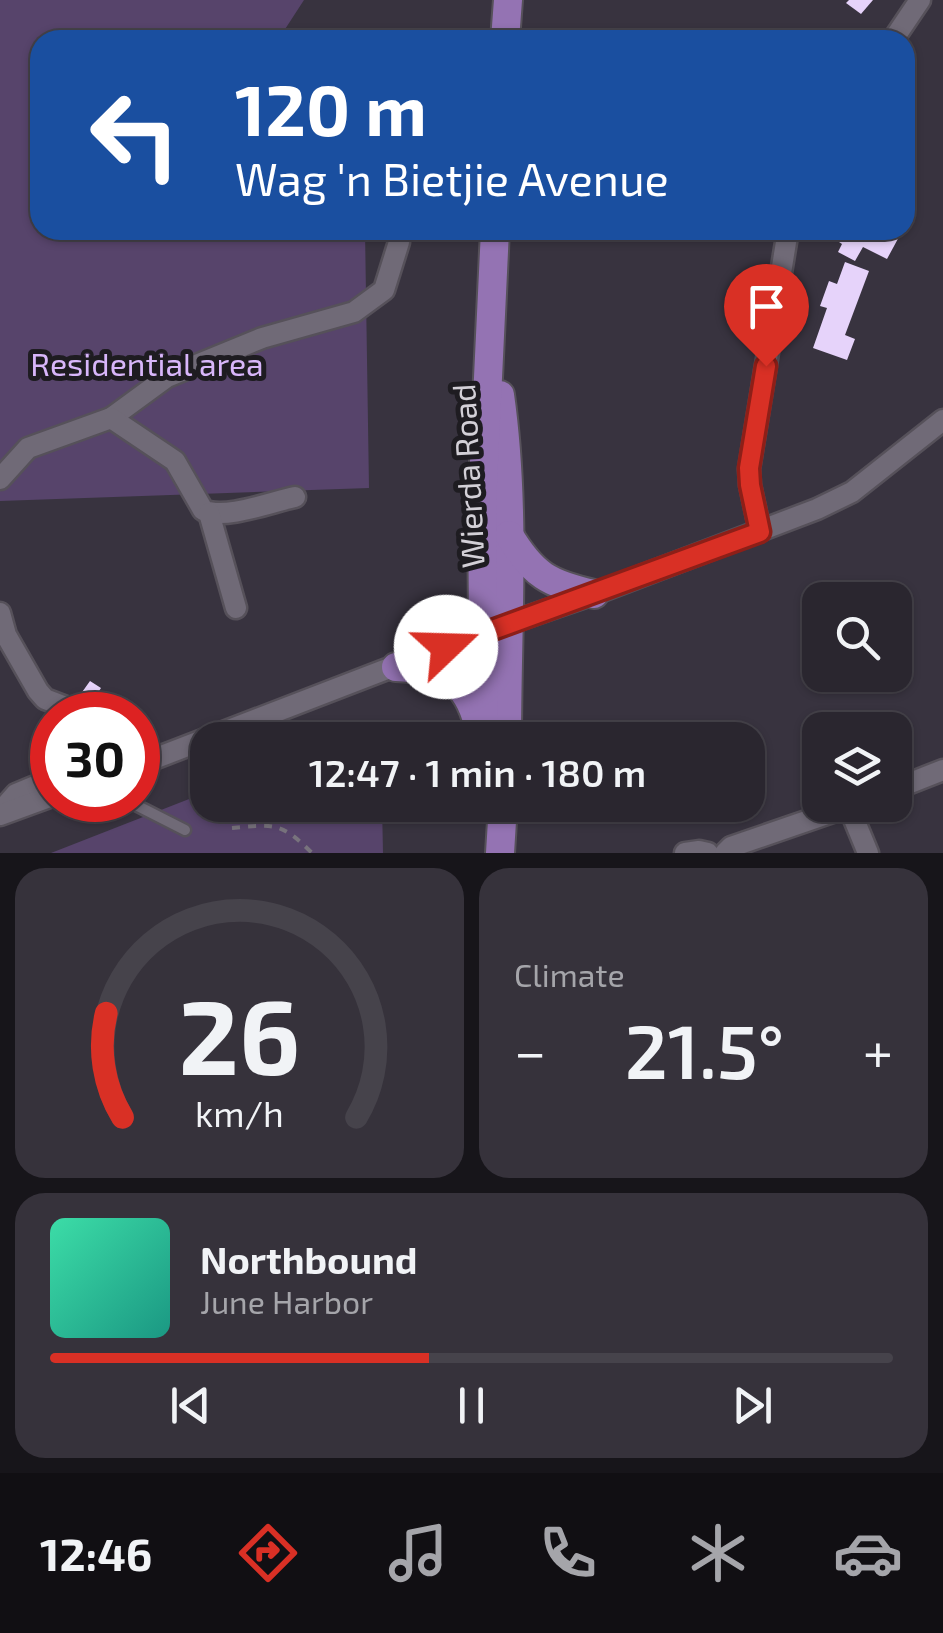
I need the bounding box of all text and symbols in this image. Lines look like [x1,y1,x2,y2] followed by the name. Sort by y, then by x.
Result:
[235,66,427,150] text: 120 m
[70,70,200,200] icon: left
[235,151,669,205] text: Wag 'n Bietjie Avenue
[724,264,809,367] pin
[739,279,794,334] icon: arrive
[30,344,264,382] park label: Residential area
[443,383,491,569] street label: Wierda Road
[802,582,912,822] map controls
[802,582,912,692] button: search
[394,595,498,699] position arrow
[30,692,160,822] speed limit sign: 30
[802,712,912,822] button: layers
[309,749,646,795] text: 12:47 · 1 min · 180 m
[514,955,625,993] text: Climate
[179,971,300,1096] text: 26
[625,1004,784,1094] text: 21.5°
[514,1017,546,1083] text: −
[863,1017,893,1083] text: +
[195,1091,284,1134] text: km/h
[200,1236,418,1282] text: Northbound
[200,1282,373,1320] text: June Harbor
[163,1378,218,1433] icon: previous
[444,1378,499,1433] icon: pause
[725,1378,780,1433] icon: next
[233,1518,303,1588] icon: directions
[383,1518,453,1588] icon: music
[533,1518,603,1588] icon: phone
[683,1518,753,1588] icon: climate
[833,1518,903,1588] icon: car
[40,1526,152,1580] text: 12:46

